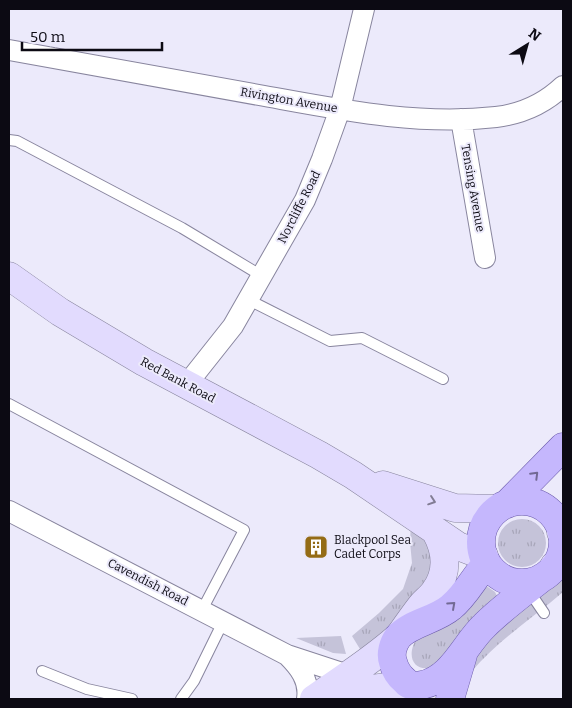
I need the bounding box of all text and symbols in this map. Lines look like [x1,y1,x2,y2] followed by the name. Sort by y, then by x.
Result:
[22,20,162,52] scale bar
[502,20,552,70] north arrow
[525,25,544,45] text: N
[30,28,66,46] text: 50 m
[239,85,339,115] street label: Rivington Avenue
[458,143,488,233] street label: Tensing Avenue
[275,168,323,246] street label: Norcliffe Road
[138,354,218,406] street label: Red Bank Road
[529,472,538,481] one-way arrow
[428,496,436,506] one-way arrow
[334,533,411,561] place label: Blackpool Sea Cadet Corps
[303,534,329,560] building icon: Blackpool Sea Cadet Corps
[105,556,191,608] street label: Cavendish Road
[447,602,456,611] one-way arrow

